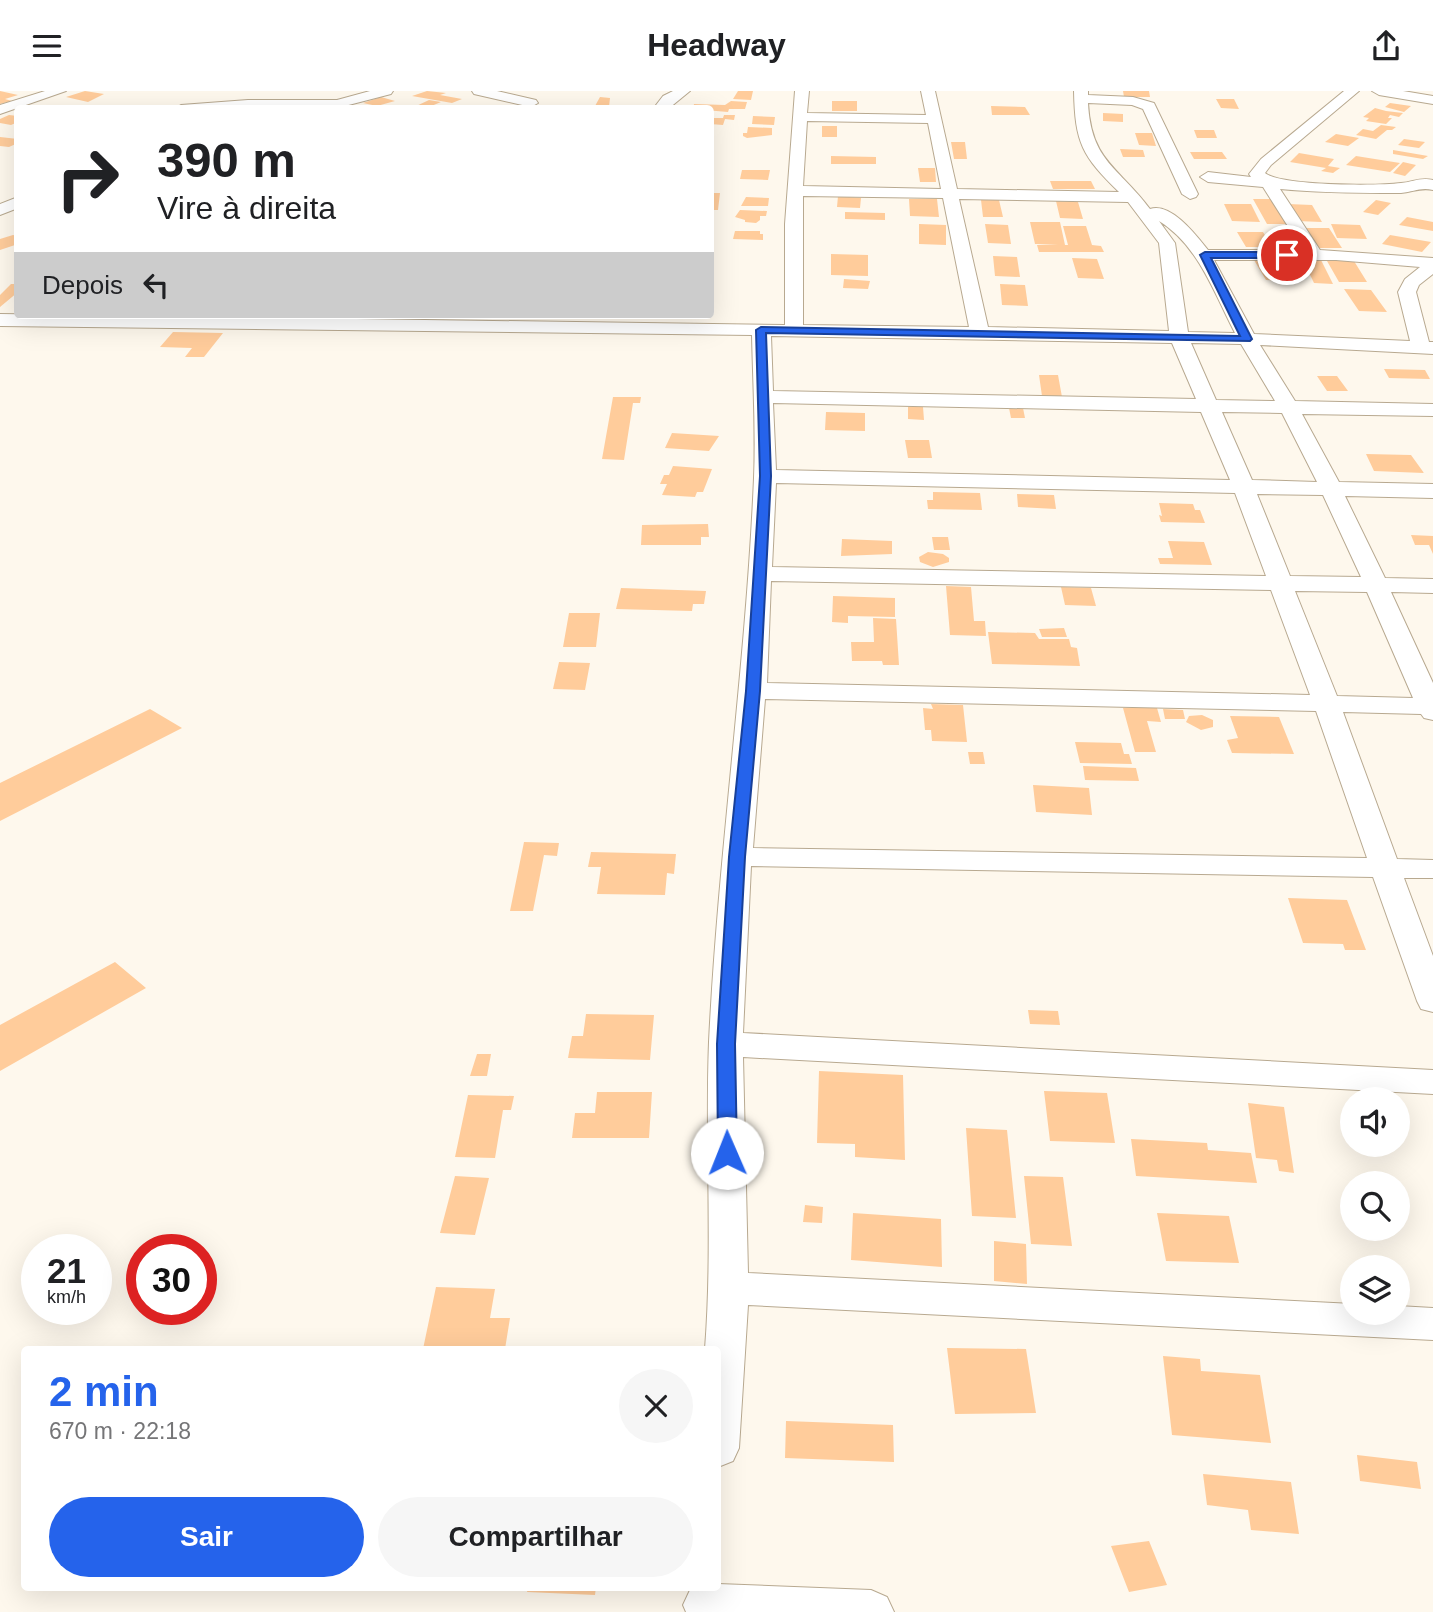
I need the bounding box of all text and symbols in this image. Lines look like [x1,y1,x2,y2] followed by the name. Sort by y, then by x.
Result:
[28,27,66,65] icon: menu
[647,27,786,63] text: Headway
[1367,27,1405,65] icon: share
[42,133,133,224] icon: right
[157,133,296,187] text: 390 m
[157,190,336,226] text: Vire à direita
[1257,225,1317,285] pin
[1268,236,1306,274] icon: arrive
[137,266,175,304] icon: left
[42,270,123,300] text: Depois
[1340,1087,1410,1325] map controls
[1340,1087,1410,1157] button: sound
[690,1116,764,1190] position arrow
[1340,1171,1410,1241] button: search
[126,1234,217,1325] speed limit sign: 30
[47,1251,86,1290] text: 21
[1340,1255,1410,1325] button: layers
[47,1287,86,1307] text: km/h
[49,1368,159,1415] text: 2 min
[619,1369,693,1443] button: close
[49,1418,191,1444] text: 670 m · 22:18
[49,1497,364,1577] button: Sair
[378,1497,693,1577] button: Compartilhar

